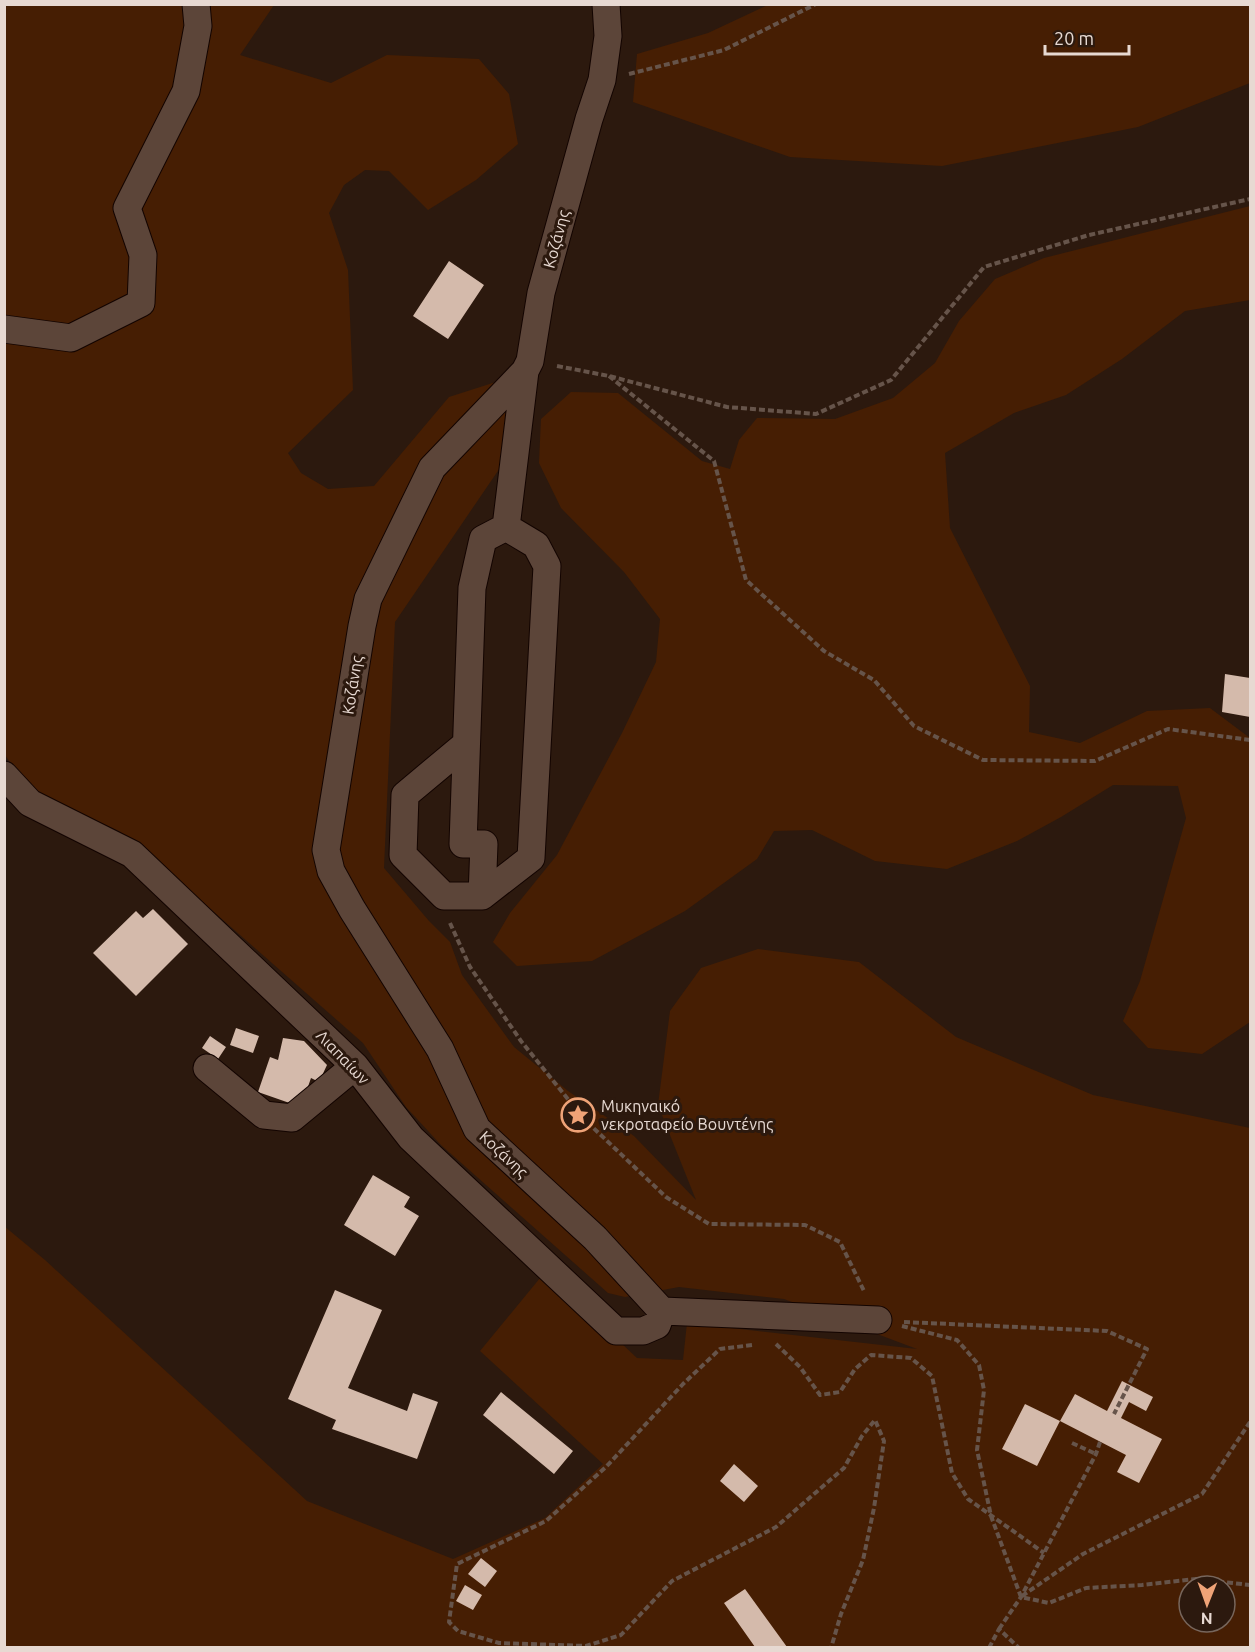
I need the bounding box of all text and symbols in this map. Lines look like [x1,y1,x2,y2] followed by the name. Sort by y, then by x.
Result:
[1045,18,1129,56] scale bar
[1054,28,1094,48] text: 20 m
[540,208,573,270] street label: Κοζάνης
[338,654,367,716] street label: Κοζάνης
[313,1026,373,1088] street label: Λιαπαίων
[560,1097,596,1133] place icon: Μυκηναικό νεκροταφείο Βουντένης
[601,1097,773,1134] place label: Μυκηναικό νεκροταφείο Βουντένης
[475,1127,532,1182] street label: Κοζάνης
[1177,1574,1237,1634] north arrow
[1201,1610,1213,1628] text: N

